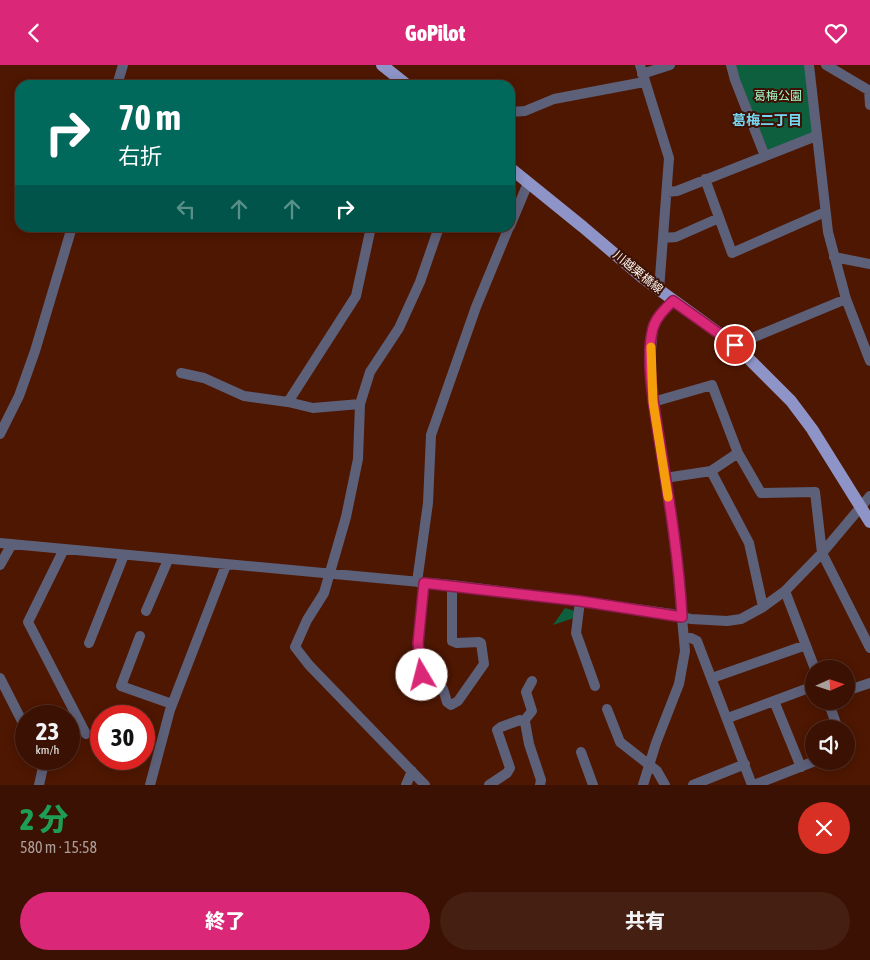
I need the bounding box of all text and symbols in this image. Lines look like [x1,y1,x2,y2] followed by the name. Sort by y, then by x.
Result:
[20,19,48,47] icon: back
[822,19,850,47] icon: heart
[405,20,465,46] text: GoPilot
[754,89,802,103] park label: 葛梅公園
[118,97,181,137] text: 70 m
[35,100,100,165] icon: right
[732,112,802,128] district label: 葛梅二丁目
[118,143,162,169] text: 右折
[172,195,200,223] icon: left
[225,195,253,223] icon: ahead
[278,195,306,223] icon: ahead
[331,195,359,223] icon: right
[610,248,666,296] street label: 川越栗橋線
[714,324,756,366] pin
[721,331,749,359] icon: arrive
[395,648,447,700] position arrow
[805,660,855,710] north arrow
[805,660,855,770] map controls
[90,705,155,770] speed limit sign: 30
[36,717,59,745] text: 23
[805,720,855,770] button: sound
[36,743,59,757] text: km/h
[20,802,68,836] text: 2 分
[798,802,850,854] button: close
[20,838,97,856] text: 580 m · 15:58
[20,892,430,950] button: 終了
[440,892,850,950] button: 共有

